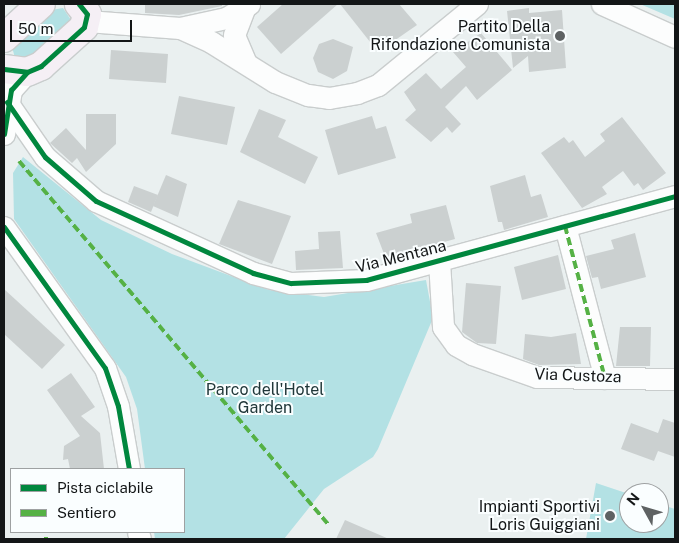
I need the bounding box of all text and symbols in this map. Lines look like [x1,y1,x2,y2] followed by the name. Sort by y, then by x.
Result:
[12,10,135,42] scale bar
[370,17,550,55] place label: Partito Della Rifondazione Comunista
[18,20,53,37] text: 50 m
[554,30,566,42] marker: Partito Della Rifondazione Comunista
[354,236,448,278] street label: Via Mentana
[534,365,622,387] street label: Via Custoza
[206,380,324,418] park label: Parco dell'Hotel Garden
[10,468,185,533] legend
[57,479,153,496] text: Pista ciclabile
[619,483,669,533] north arrow
[623,490,643,508] text: N
[479,497,600,535] place label: Impianti Sportivi Loris Guiggiani
[57,504,116,521] text: Sentiero
[604,510,616,522] marker: Impianti Sportivi Loris Guiggiani

